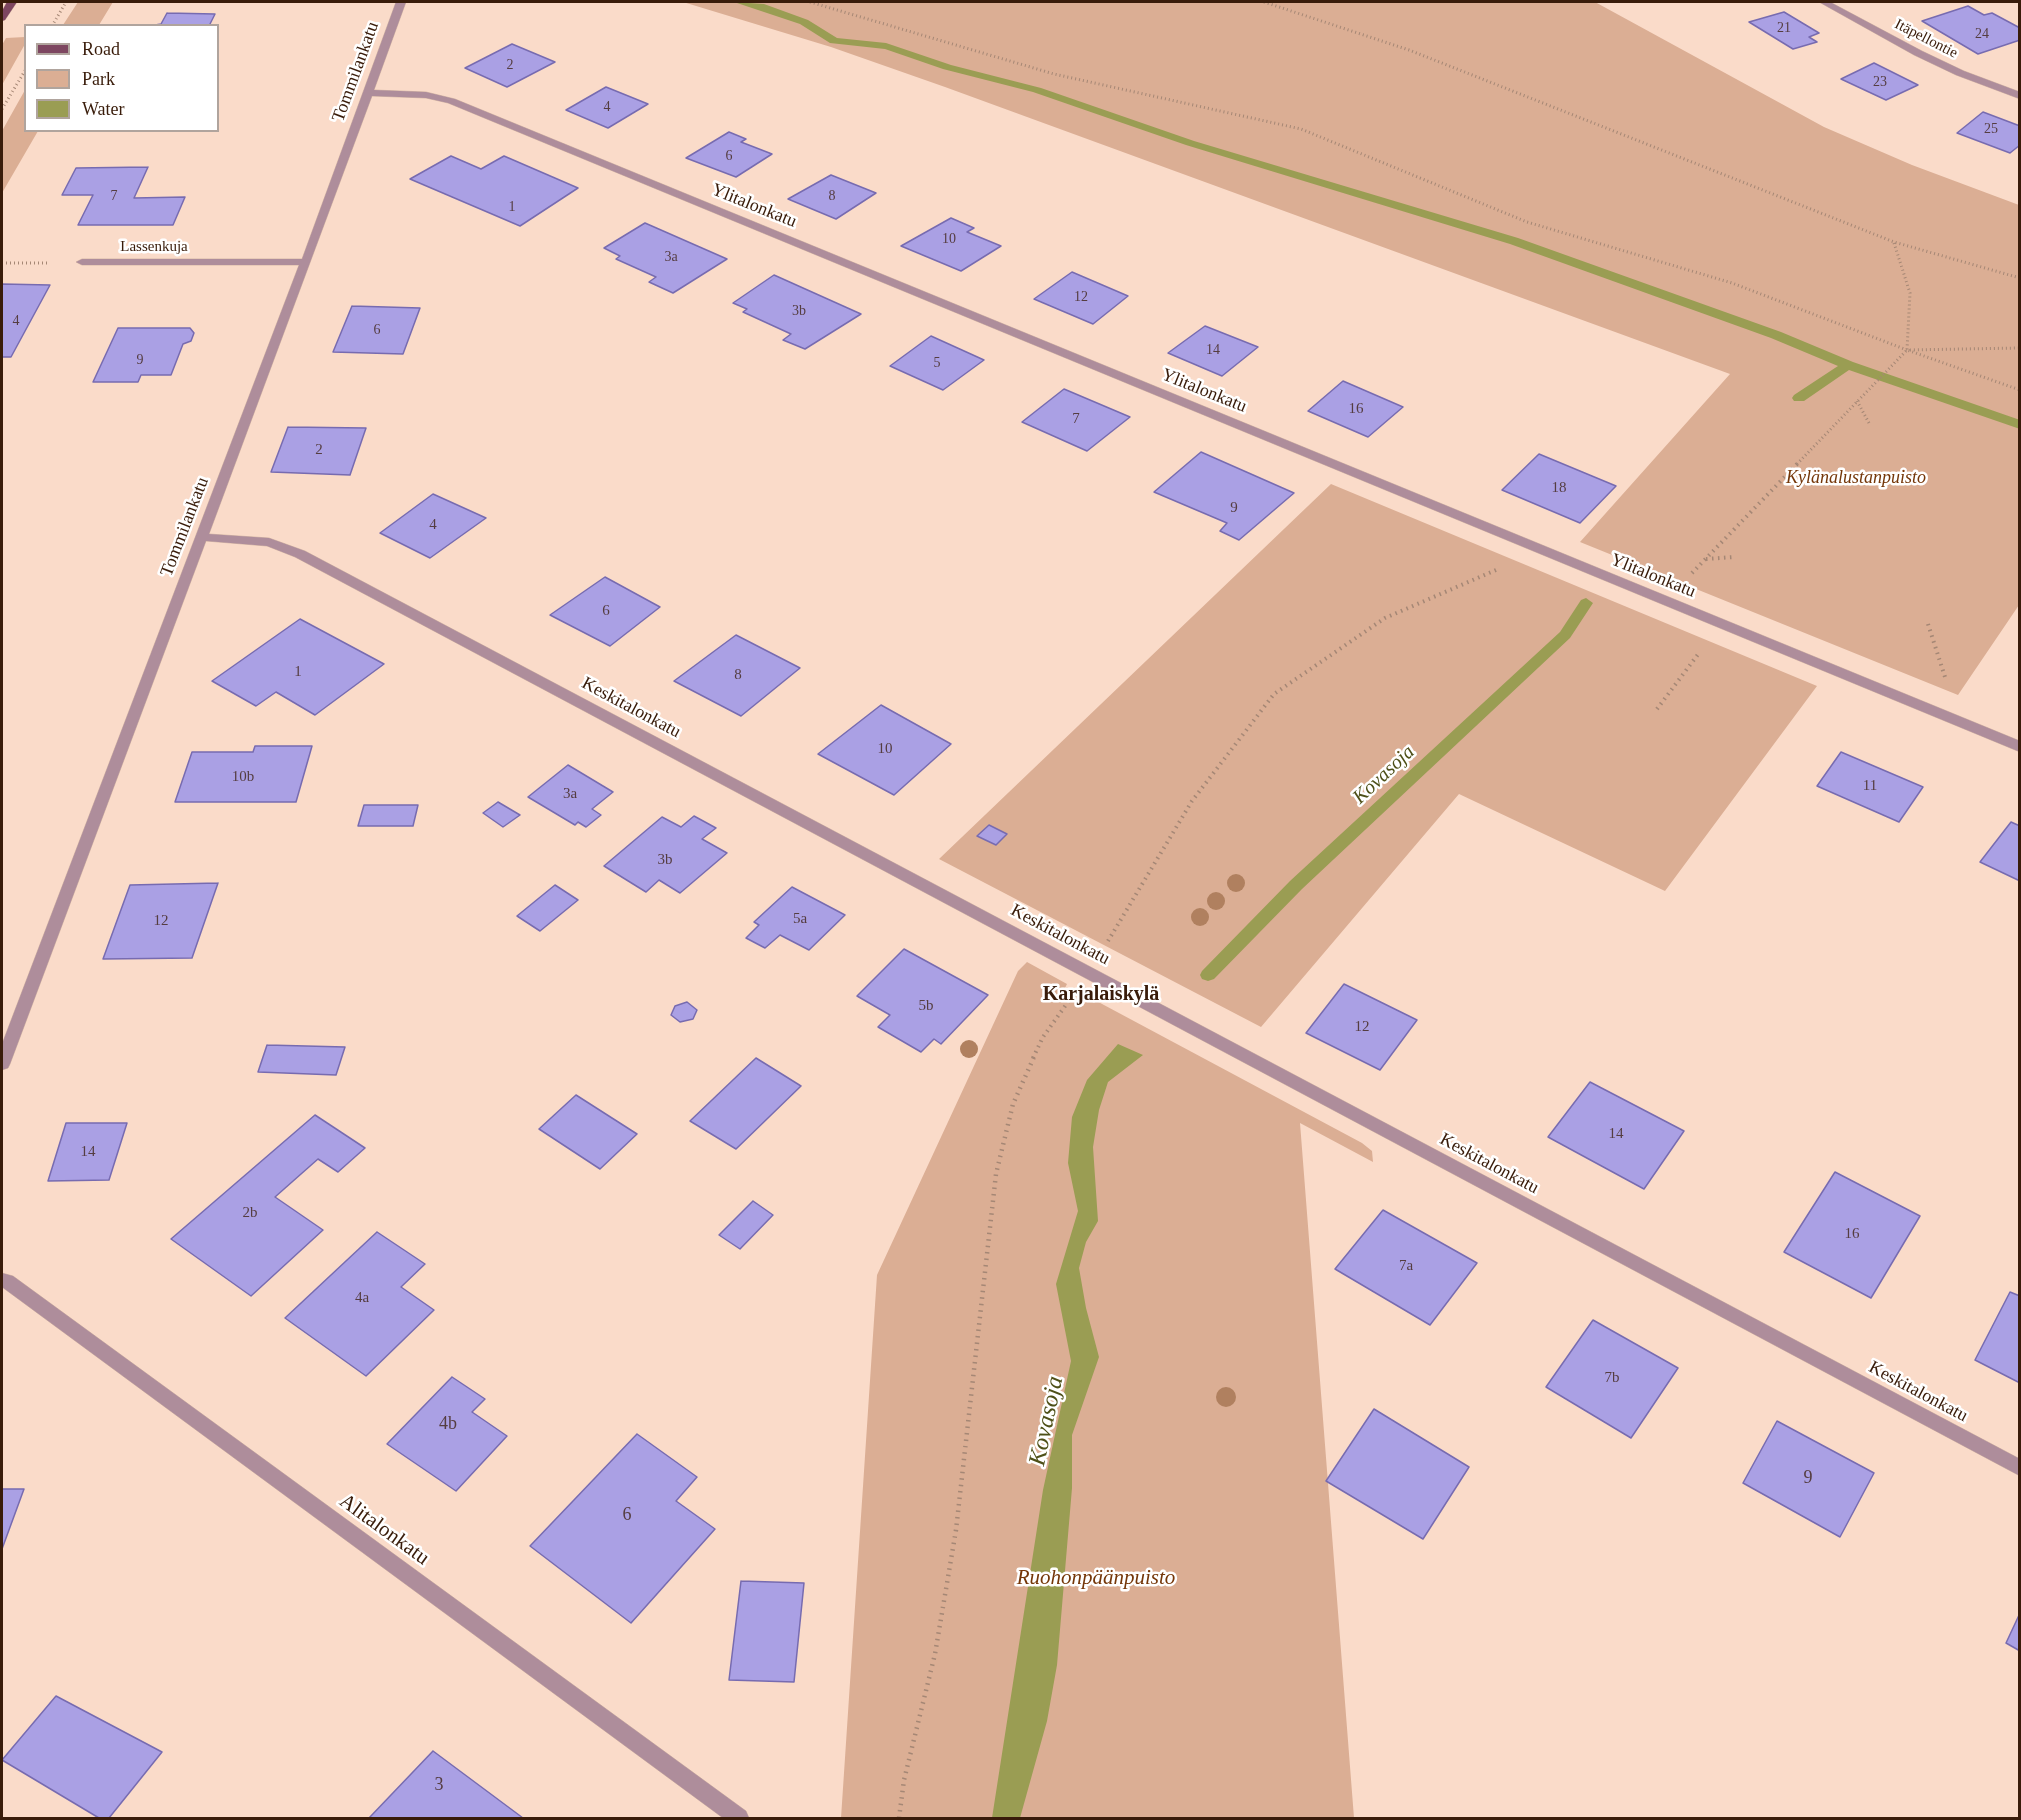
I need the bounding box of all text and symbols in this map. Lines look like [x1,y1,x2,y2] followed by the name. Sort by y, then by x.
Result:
[1891,15,1961,63] street label: Itäpellontie
[328,19,384,125] street label: Tommilankatu
[1777,20,1791,36] house number: 21
[24,24,219,132] legend
[1975,26,1989,42] house number: 24
[82,39,120,59] text: Road
[506,57,514,73] house number: 2
[82,69,115,89] text: Park
[1873,74,1887,90] house number: 23
[82,99,125,119] text: Water
[604,99,610,115] house number: 4
[1984,121,1998,137] house number: 25
[726,148,732,164] house number: 6
[708,179,800,233] street label: Ylitalonkatu
[110,188,118,204] house number: 7
[828,188,836,204] house number: 8
[508,199,516,215] house number: 1
[942,231,956,247] house number: 10
[120,238,188,256] street label: Lassenkuja
[664,249,678,265] house number: 3a
[1074,289,1088,305] house number: 12
[792,303,806,319] house number: 3b
[12,313,20,329] house number: 4
[374,322,380,338] house number: 6
[1206,342,1220,358] house number: 14
[136,352,144,368] house number: 9
[933,355,940,371] house number: 5
[1158,364,1250,418] street label: Ylitalonkatu
[1348,400,1364,418] house number: 16
[1072,410,1080,428] house number: 7
[315,441,323,459] house number: 2
[1786,467,1926,489] park label: Kylänalustanpuisto
[156,474,214,580] street label: Tommilankatu
[1552,479,1566,497] house number: 18
[1230,499,1238,517] house number: 9
[429,516,437,534] house number: 4
[1607,549,1699,603] street label: Ylitalonkatu
[602,602,610,620] house number: 6
[294,663,302,681] house number: 1
[734,666,742,684] house number: 8
[578,673,684,743] street label: Keskitalonkatu
[878,740,892,758] house number: 10
[1348,740,1420,810] water label: Kovasoja
[232,768,254,786] house number: 10b
[1863,777,1877,795] house number: 11
[563,785,577,803] house number: 3a
[658,851,672,869] house number: 3b
[1007,900,1113,970] street label: Keskitalonkatu
[793,910,807,928] house number: 5a
[154,912,168,930] house number: 12
[1043,983,1159,1007] district label: Karjalaiskylä
[918,997,934,1015] house number: 5b
[1354,1018,1370,1036] house number: 12
[1608,1125,1624,1143] house number: 14
[1436,1129,1542,1199] street label: Keskitalonkatu
[80,1143,96,1161] house number: 14
[242,1204,258,1222] house number: 2b
[1844,1225,1860,1243] house number: 16
[1399,1257,1413,1275] house number: 7a
[355,1289,369,1307] house number: 4a
[1865,1357,1971,1427] street label: Keskitalonkatu
[1604,1369,1620,1387] house number: 7b
[1023,1374,1071,1468] water label: Kovasoja
[439,1413,457,1435] house number: 4b
[1804,1467,1812,1489] house number: 9
[334,1489,434,1571] street label: Alitalonkatu
[622,1504,632,1526] house number: 6
[1017,1565,1175,1591] park label: Ruohonpäänpuisto
[434,1774,444,1796] house number: 3

